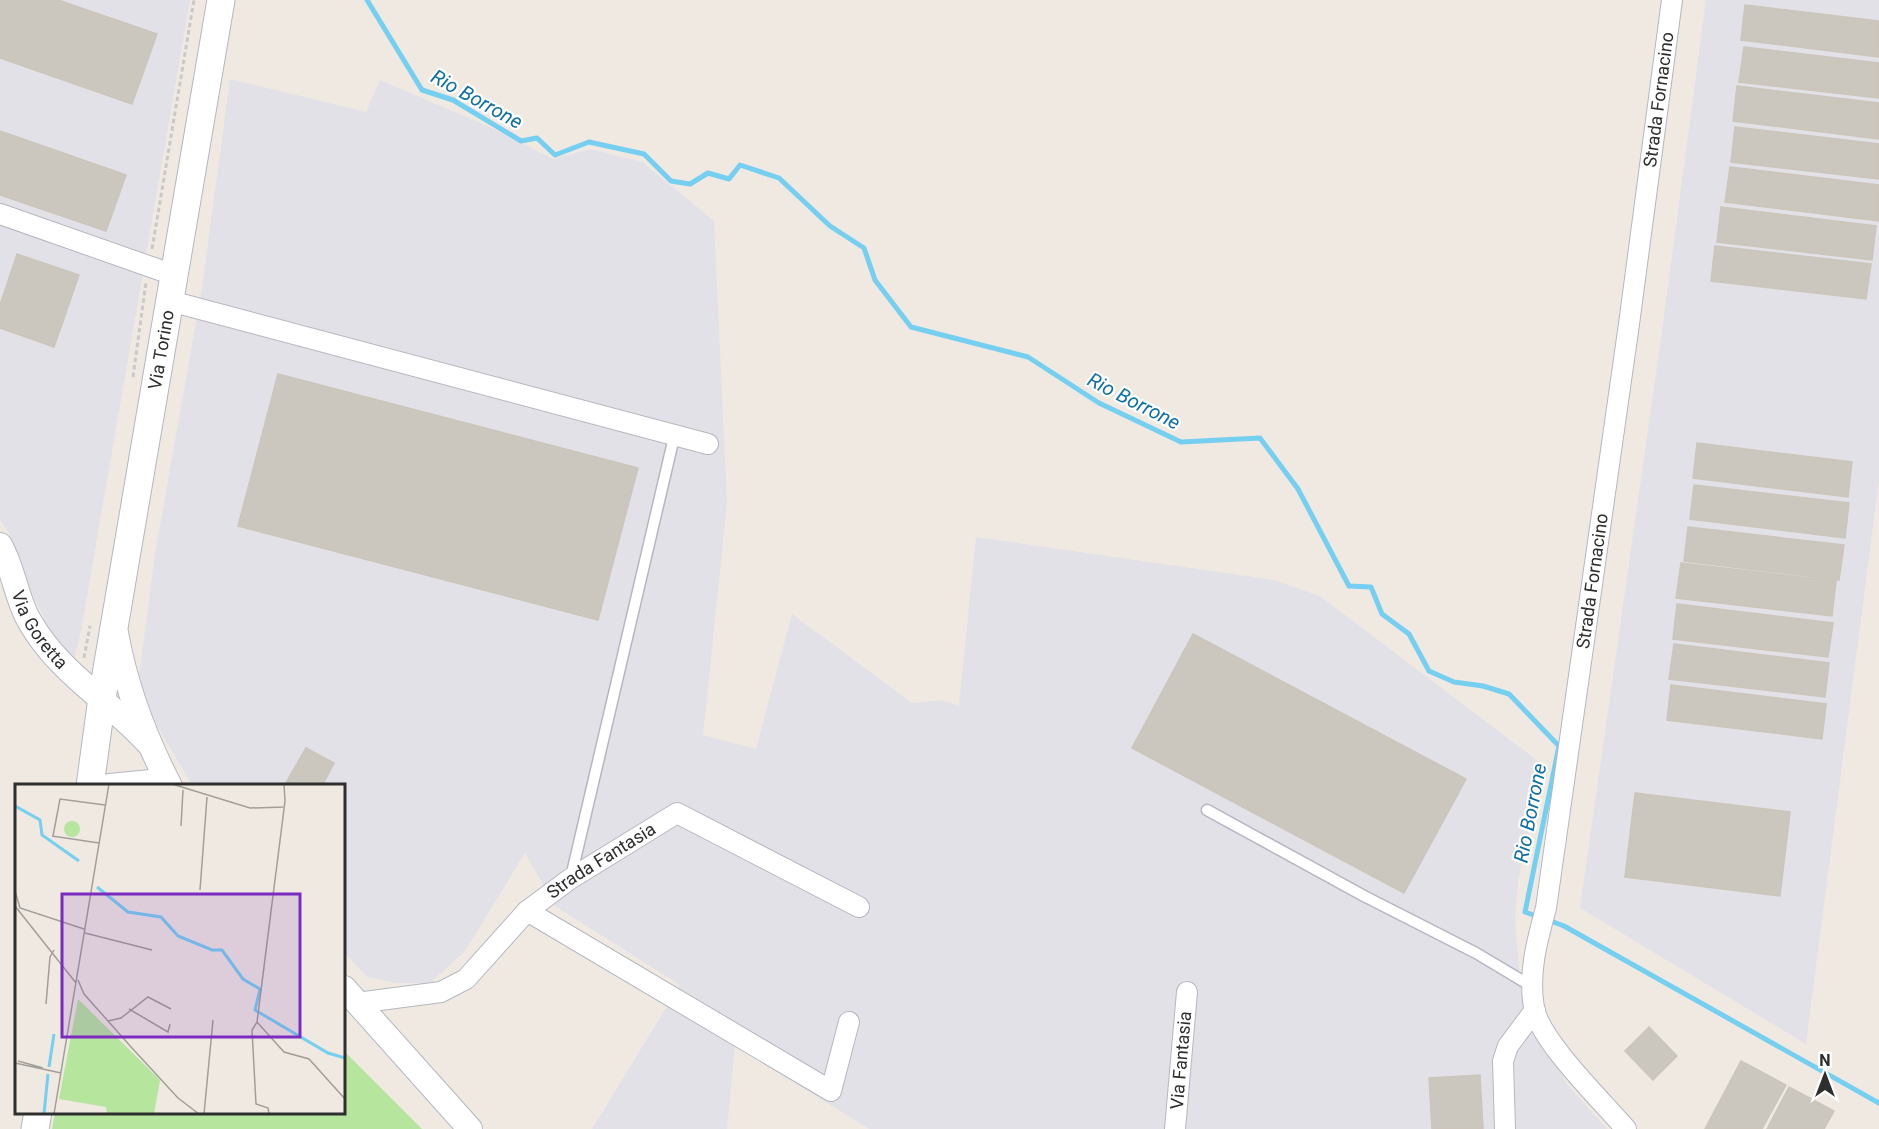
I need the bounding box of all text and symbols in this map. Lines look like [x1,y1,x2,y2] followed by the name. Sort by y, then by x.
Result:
[1639,31,1678,169] street label: Strada Fornacino
[427,64,527,134] water label: Rio Borrone
[144,308,178,391] street label: Via Torino
[1084,367,1184,435] water label: Rio Borrone
[1572,512,1612,650] street label: Strada Fornacino
[8,588,72,673] street label: Via Goretta
[1509,761,1551,865] water label: Rio Borrone
[15,784,345,1114] inset map
[542,818,659,903] street label: Strada Fantasia
[1166,1010,1195,1110] street label: Via Fantasia
[1795,1045,1855,1105] north arrow
[1819,1051,1831,1070] text: N

